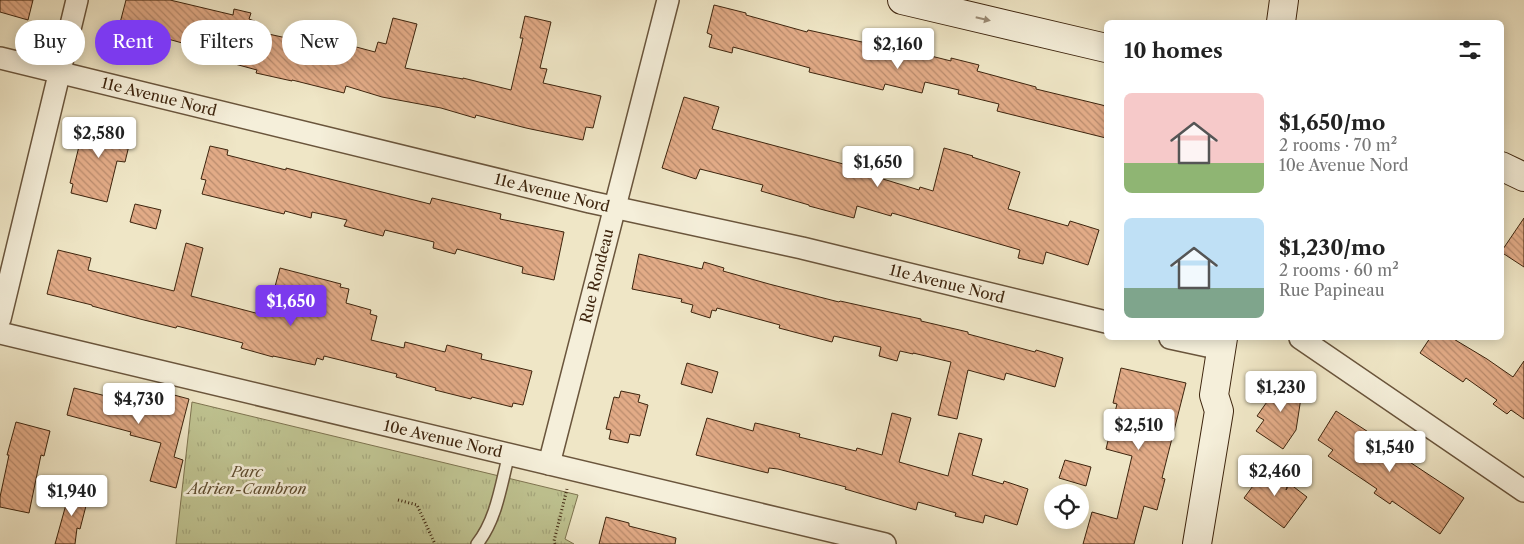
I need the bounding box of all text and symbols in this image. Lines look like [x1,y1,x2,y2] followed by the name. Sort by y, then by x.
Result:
[976,15,991,23] one-way arrow
[15,20,85,65] chip: Buy
[95,20,171,65] chip: Rent
[181,20,272,65] chip: Filters
[282,20,357,65] chip: New
[857,28,939,70] pin: $2,160
[873,34,923,54] text: $2,160
[1456,36,1484,64] icon: filters
[1124,38,1223,63] text: 10 homes
[99,73,219,120] street label: 11e Avenue Nord
[1279,110,1385,135] text: $1,650/mo
[1164,113,1224,173] icon: home
[58,116,140,159] pin: $2,580
[73,123,125,143] text: $2,580
[1279,135,1397,155] text: 2 rooms · 70 m²
[837,146,919,188] pin: $1,650
[853,152,903,172] text: $1,650
[1279,155,1408,175] text: 10e Avenue Nord
[492,169,612,216] street label: 11e Avenue Nord
[576,227,617,325] street label: Rue Rondeau
[1279,235,1385,260] text: $1,230/mo
[1164,238,1224,298] icon: home
[887,260,1007,307] street label: 11e Avenue Nord
[1279,260,1399,280] text: 2 rooms · 60 m²
[1279,280,1385,300] text: Rue Papineau
[250,284,332,327] pin: $1,650
[266,291,316,311] text: $1,650
[1240,370,1322,413] pin: $1,230
[1256,377,1306,397] text: $1,230
[98,382,180,425] pin: $4,730
[114,389,164,409] text: $4,730
[1098,408,1180,451] pin: $2,510
[1115,415,1163,435] text: $2,510
[382,416,504,461] street label: 10e Avenue Nord
[1349,430,1431,473] pin: $1,540
[1365,437,1415,457] text: $1,540
[1234,454,1316,497] pin: $2,460
[1249,461,1301,481] text: $2,460
[185,462,307,498] park label: Parc Adrien-Cambron
[31,474,113,517] pin: $1,940
[47,481,97,501] text: $1,940
[1044,484,1089,529] map controls
[1044,484,1089,529] button: locate

